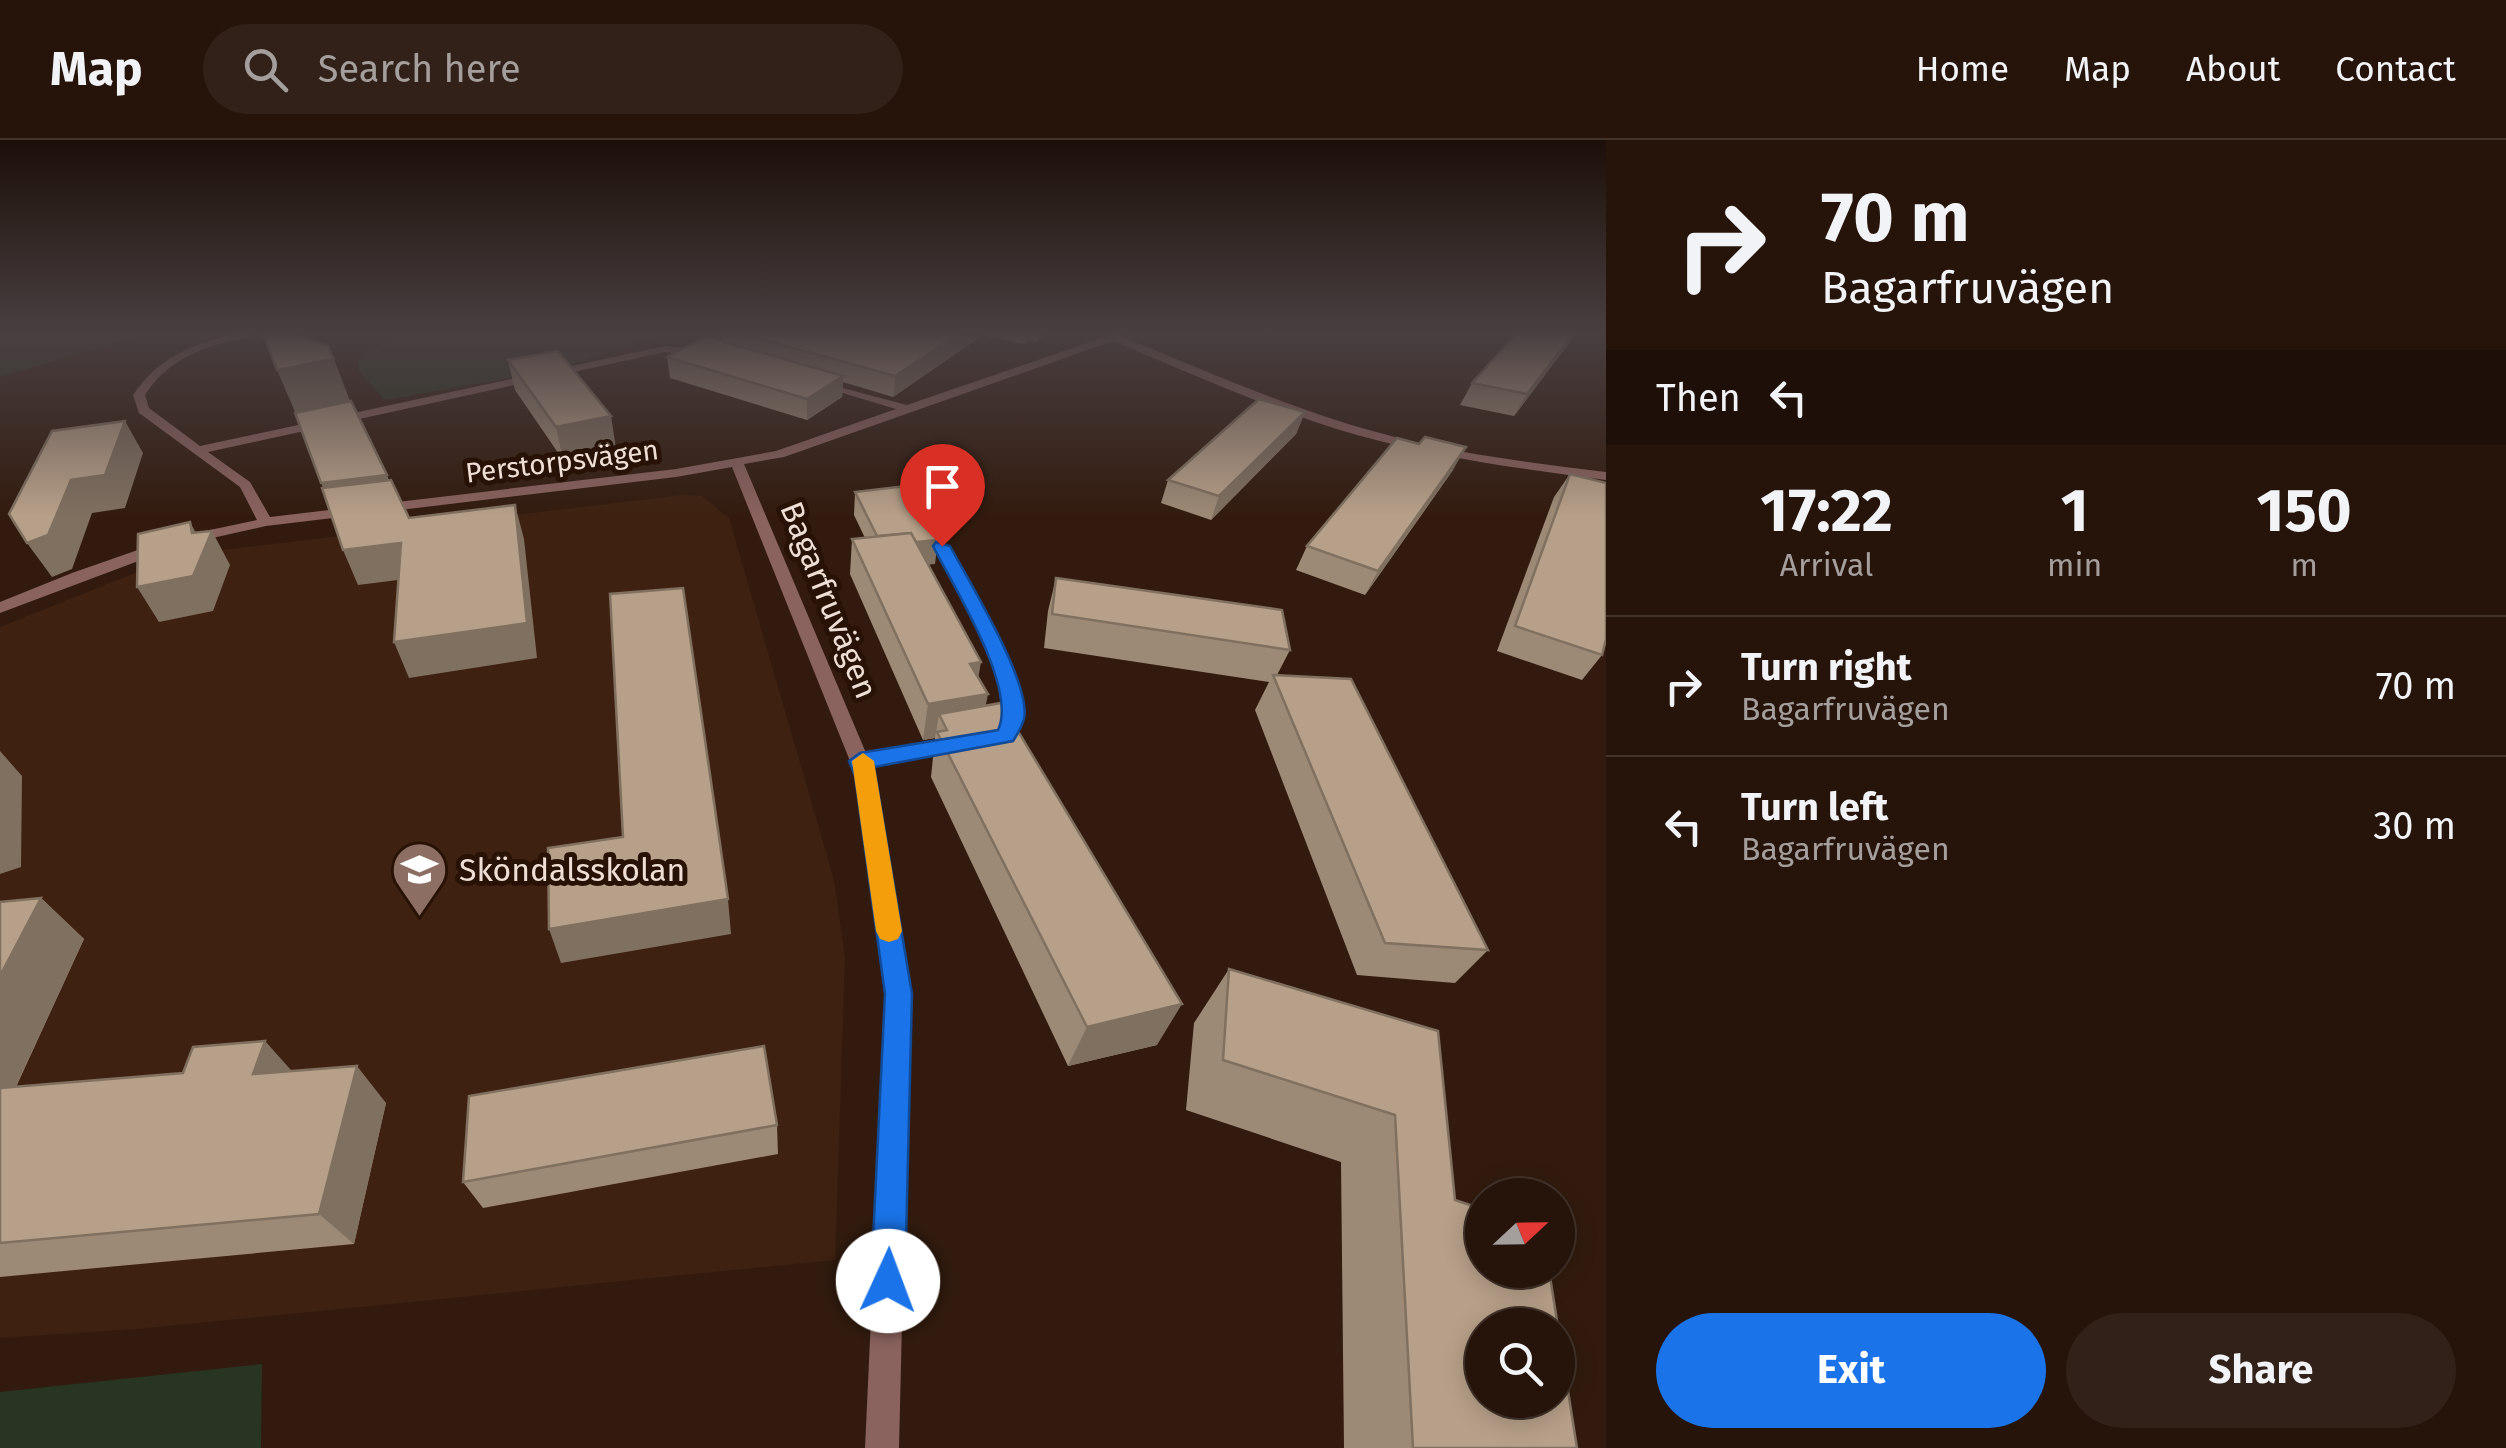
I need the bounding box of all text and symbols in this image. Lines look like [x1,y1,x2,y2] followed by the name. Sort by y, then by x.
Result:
[203,24,903,114] search box
[50,40,143,98] text: Map
[238,42,293,97] icon: search
[318,46,521,92] text: Search here
[1916,48,2009,90] text: Home
[2064,48,2131,90] text: Map
[2186,48,2280,90] text: About
[2335,48,2456,90] text: Contact
[1821,176,1970,260] text: 70 m
[1656,180,1786,310] icon: right
[1821,261,2114,315] text: Bagarfruvägen
[1761,370,1816,425] icon: left
[1656,375,1741,421] text: Then
[464,433,660,490] street label: Perstorpsvägen
[900,444,985,547] pin
[915,459,970,514] icon: arrive
[1760,475,1893,547] text: 17:22
[2061,475,2089,547] text: 1
[2257,475,2352,547] text: 150
[772,496,886,704] street label: Bagarfruvägen
[1780,546,1873,584] text: Arrival
[2047,546,2102,584] text: min
[2290,546,2318,584] text: m
[1741,644,1911,690] text: Turn right
[1656,659,1711,714] icon: right
[2376,663,2456,709] text: 70 m
[1741,690,1950,728] text: Bagarfruvägen
[1741,784,1888,830] text: Turn left
[1656,799,1711,854] icon: left
[2373,803,2456,849] text: 30 m
[1741,830,1950,868] text: Bagarfruvägen
[390,840,450,919] school or university icon: Sköndalsskolan
[459,851,685,889] place label: Sköndalsskolan
[1465,1178,1575,1288] north arrow
[1465,1178,1575,1418] map controls
[836,1229,940,1333] position arrow
[1465,1308,1575,1418] button: search
[1656,1313,2046,1428] button: Exit
[2066,1313,2456,1428] button: Share

